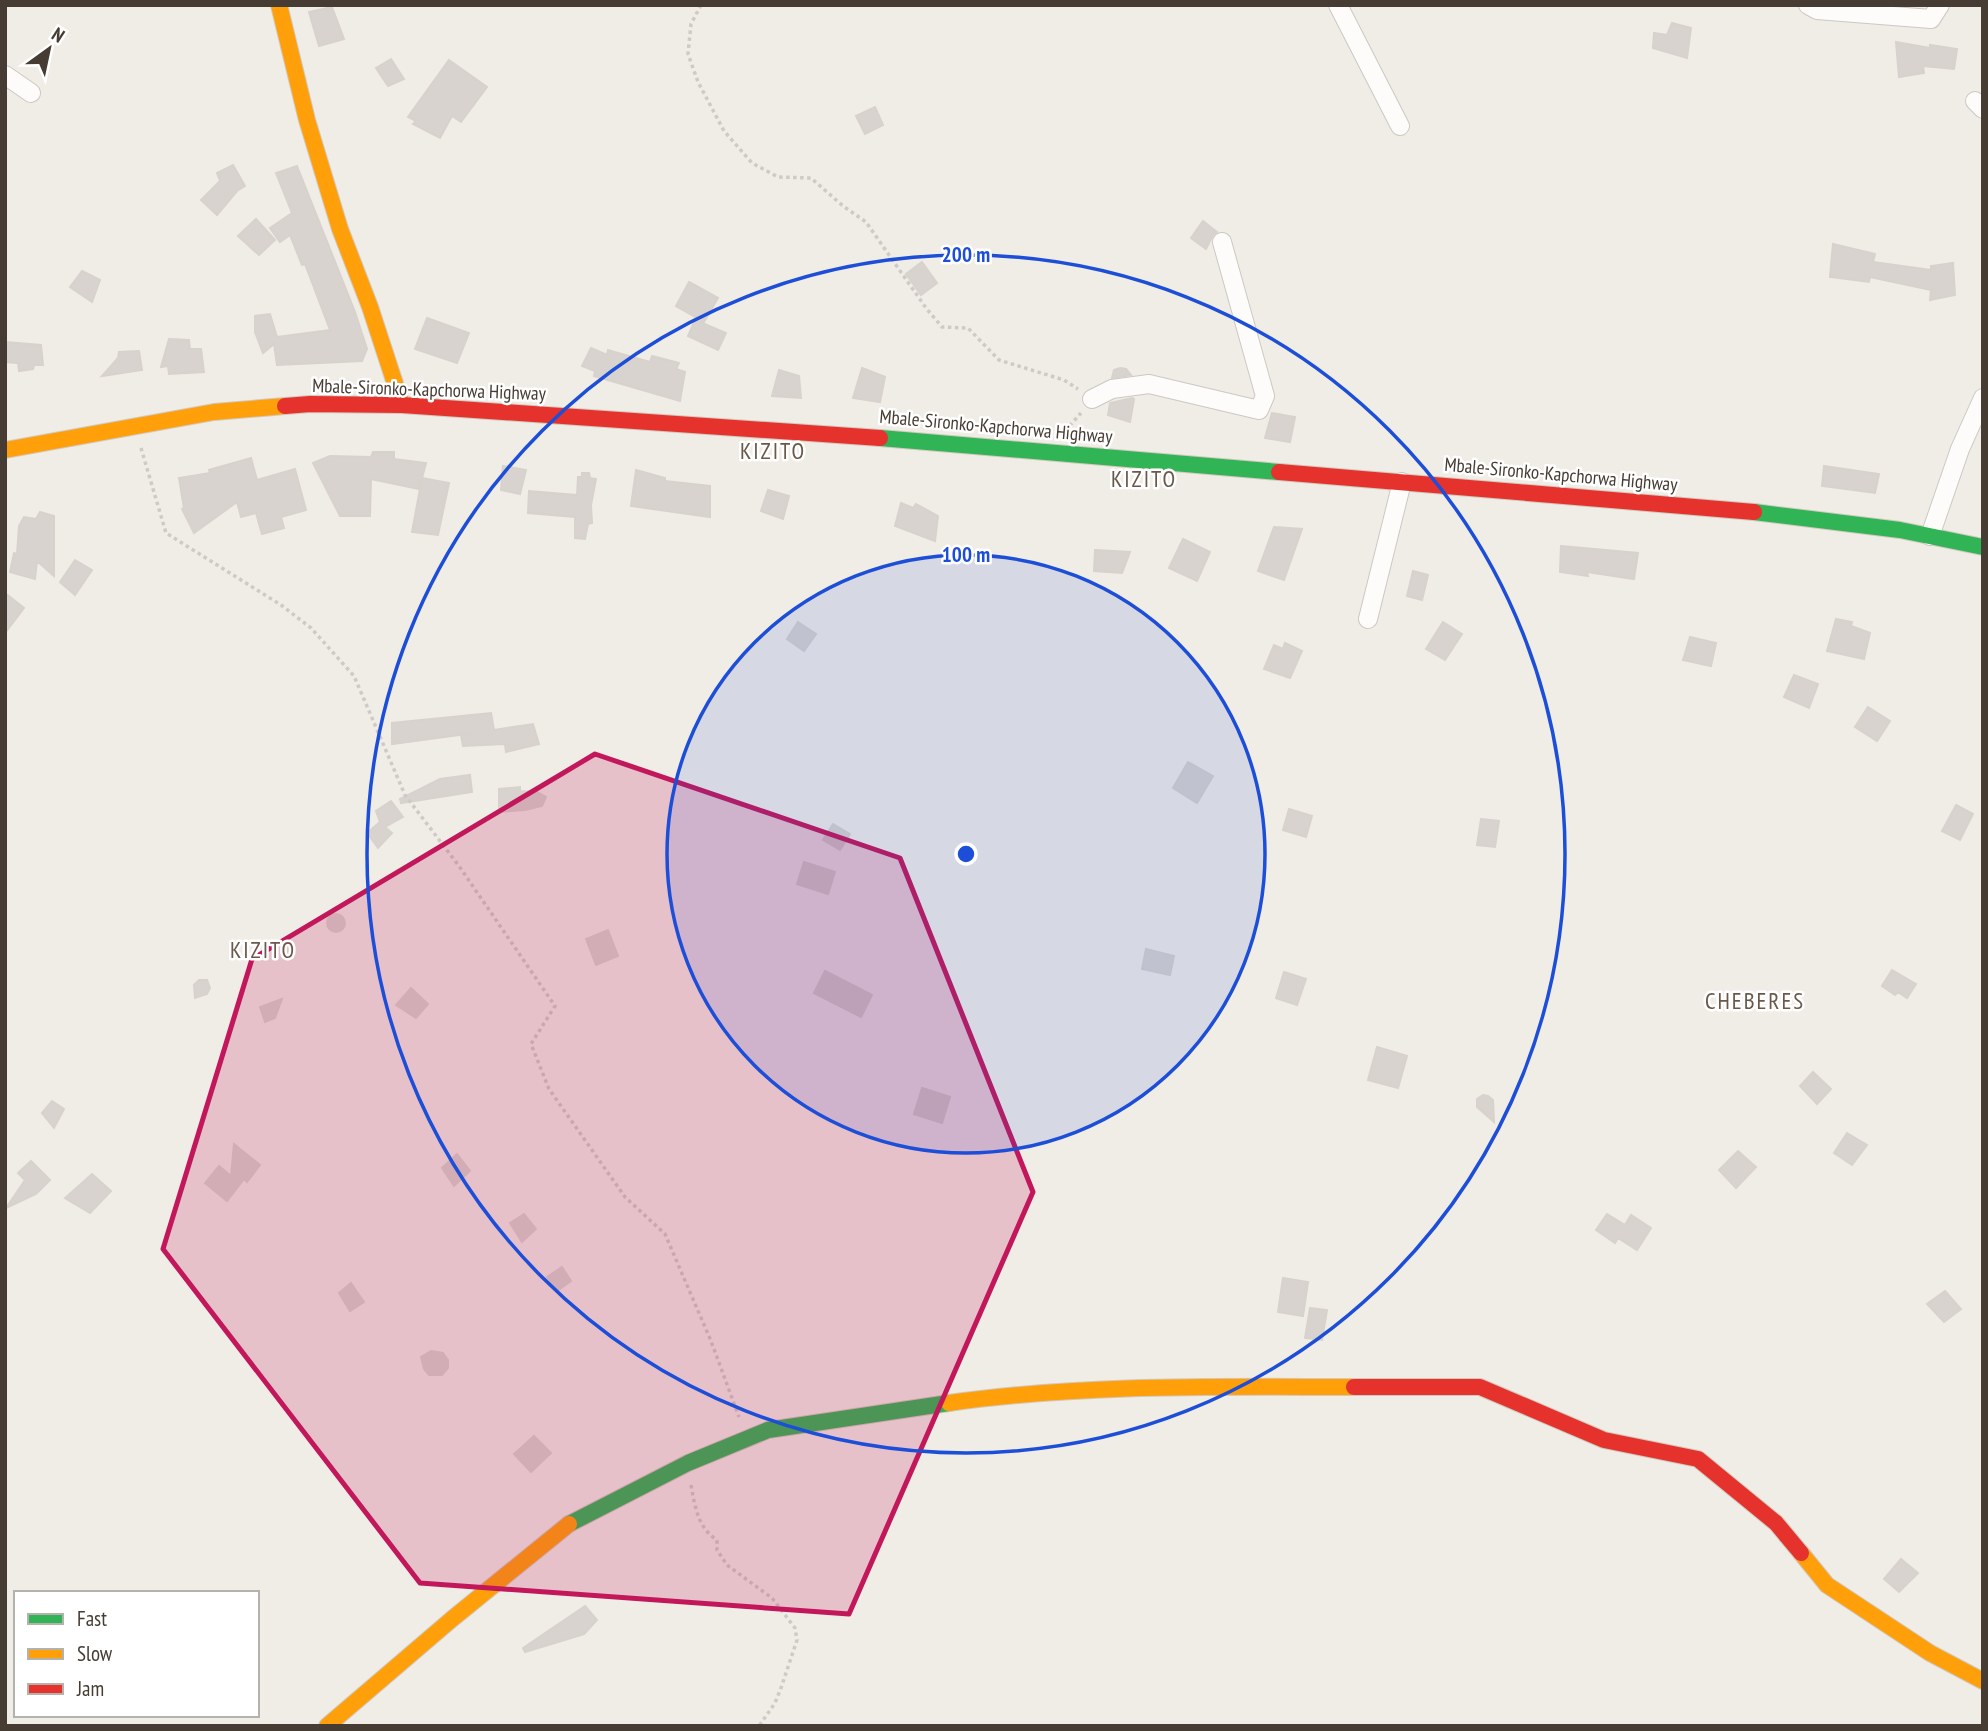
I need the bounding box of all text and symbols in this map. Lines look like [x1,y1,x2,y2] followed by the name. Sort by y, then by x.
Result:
[14,14,84,84] north arrow
[47,22,69,48] text: N
[942,241,990,268] text: 200 m
[312,373,547,405] street label: Mbale-Sironko-Kapchorwa Highway
[879,404,1114,448] street label: Mbale-Sironko-Kapchorwa Highway
[740,436,806,465] district label: KIZITO
[1444,452,1679,496] street label: Mbale-Sironko-Kapchorwa Highway
[1111,464,1177,493] district label: KIZITO
[942,541,990,568] text: 100 m
[954,842,978,866] centre of rings
[230,935,296,964] district label: KIZITO
[1705,986,1805,1015] district label: CHEBERES
[14,1591,259,1717] legend
[77,1605,107,1632] text: Fast
[77,1640,113,1667] text: Slow
[76,1675,104,1702] text: Jam

